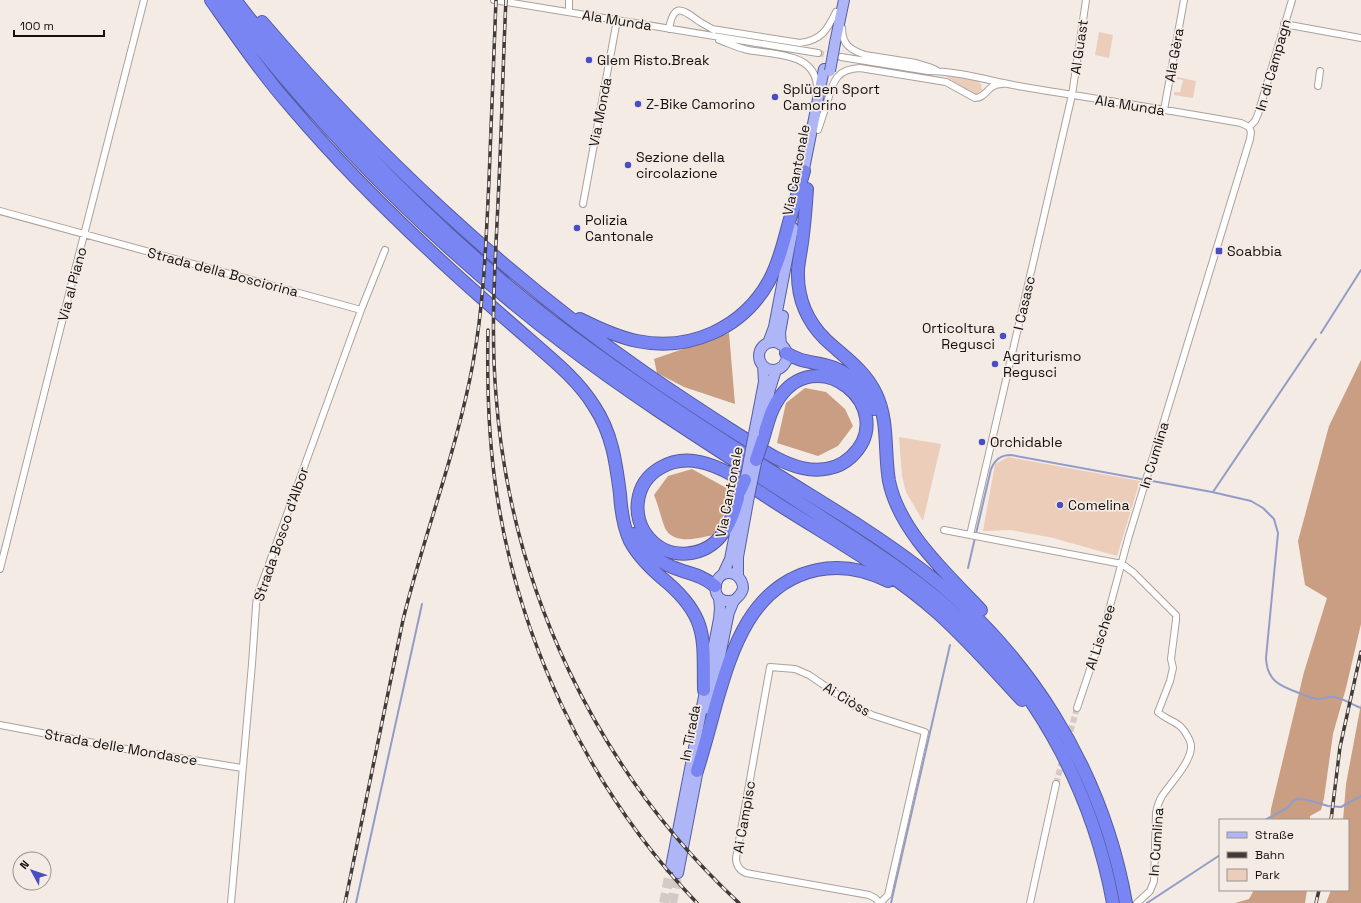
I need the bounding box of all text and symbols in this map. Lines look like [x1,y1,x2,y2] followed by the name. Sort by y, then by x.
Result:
[581,6,653,34] street label: Ala Munda
[14,12,104,38] scale bar
[1251,17,1295,113] street label: In di Campagn
[20,18,54,34] text: 100 m
[1066,18,1092,76] street label: Al Guast
[1160,27,1188,83] street label: Ala Gèra
[597,51,710,69] place label: Glem Risto.Break
[584,55,594,65] marker: Glem Risto.Break
[584,76,616,148] street label: Via Monda
[783,80,880,114] place label: Splügen Sport Camorino
[1094,91,1166,119] street label: Ala Munda
[770,92,780,102] marker: Splügen Sport Camorino
[646,95,755,113] place label: Z-Bike Camorino
[633,99,643,109] marker: Z-Bike Camorino
[778,123,814,217] street label: Via Cantonale
[636,148,725,182] place label: Sezione della circolazione
[623,160,633,170] marker: Sezione della circolazione
[585,211,654,245] place label: Polizia Cantonale
[572,223,582,233] marker: Polizia Cantonale
[1227,242,1282,260] place label: Soabbia
[146,243,300,301] street label: Strada della Bosciorina
[53,245,91,323] street label: Via al Piano
[1214,246,1224,256] marker: Soabbia
[1009,274,1039,332] street label: I Casasc
[922,319,995,353] place label: Orticoltura Regusci
[998,331,1008,341] marker: Orticoltura Regusci
[1003,347,1081,381] place label: Agriturismo Regusci
[990,359,1000,369] marker: Agriturismo Regusci
[1135,420,1173,490] street label: In Cumlina
[990,433,1063,451] place label: Orchidable
[977,437,987,447] marker: Orchidable
[711,445,747,539] street label: Via Cantonale
[250,464,312,604] street label: Strada Bosco d'Albor
[1068,496,1129,514] place label: Comelina
[1055,500,1065,510] marker: Comelina
[1081,602,1119,672] street label: Al Lischee
[820,678,874,720] street label: Ai Ciòss
[676,703,704,763] street label: In Tirada
[43,725,199,769] street label: Strada delle Mondasce
[729,779,759,855] street label: Ai Campisc
[1145,807,1167,877] street label: In Cumlina
[1219,819,1349,891] legend
[1255,827,1294,843] text: Straße
[1255,847,1285,863] text: Bahn
[12,851,52,891] north arrow
[17,857,32,872] text: N
[1255,867,1280,883] text: Park

